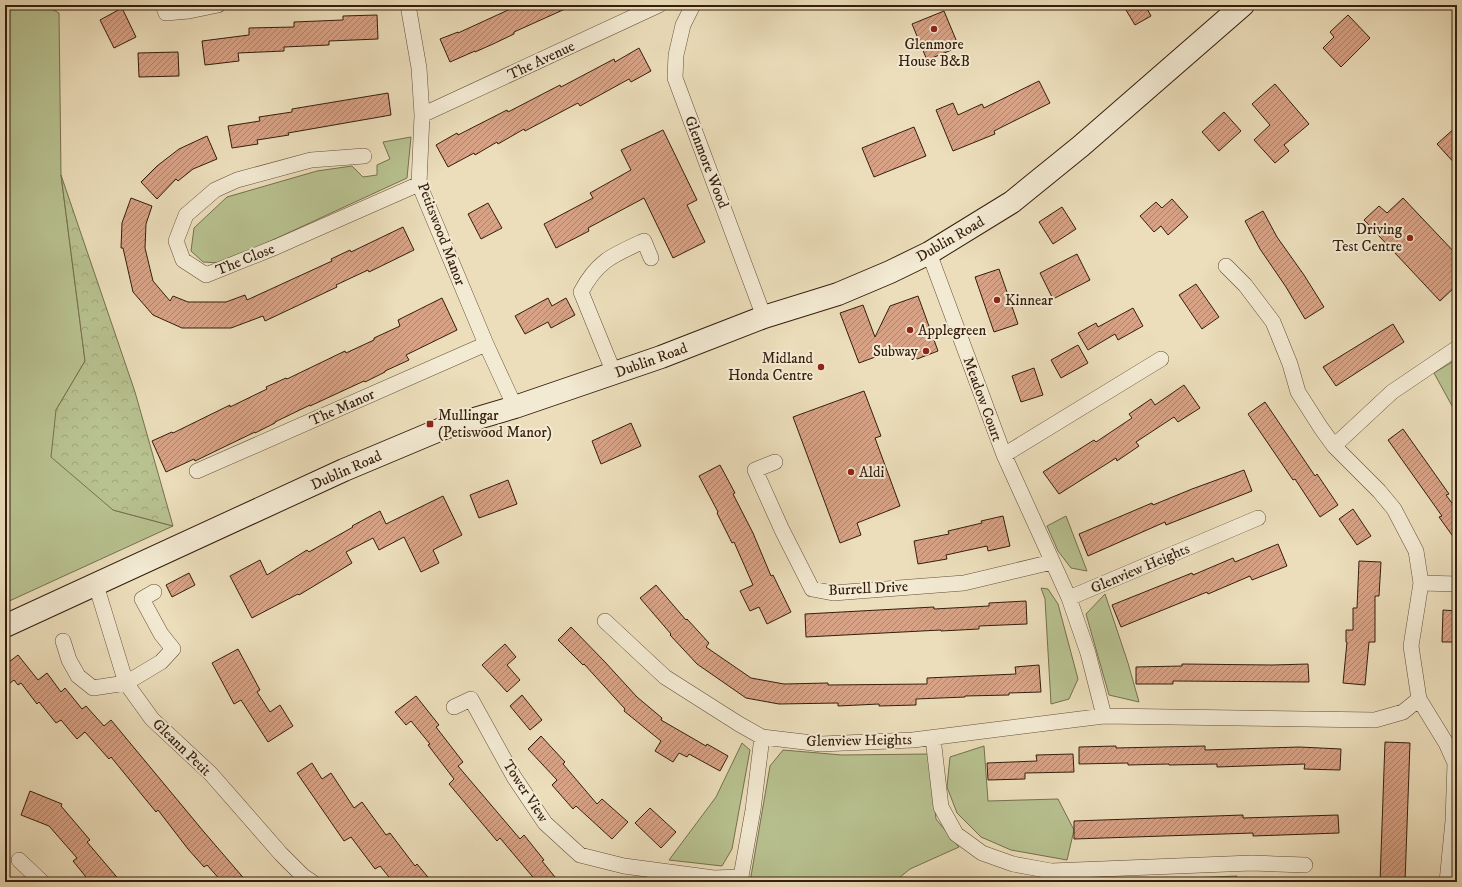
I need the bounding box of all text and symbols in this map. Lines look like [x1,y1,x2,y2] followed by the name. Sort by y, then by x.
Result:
[929,24,939,34] marker: Glenmore House B&B
[898,35,970,71] place label: Glenmore House B&B
[505,37,578,84] street label: The Avenue
[680,113,733,212] street label: Glenmore Wood
[413,180,470,289] street label: Petitswood Manor
[913,212,988,267] street label: Dublin Road
[1332,220,1403,256] place label: Driving Test Centre
[1405,233,1415,243] marker: Driving Test Centre
[213,239,277,280] street label: The Close
[1005,291,1054,310] place label: Kinnear
[992,295,1002,305] marker: Kinnear
[918,321,987,340] place label: Applegreen
[905,325,915,335] marker: Applegreen
[612,338,691,382] street label: Dublin Road
[873,342,919,361] place label: Subway
[921,346,931,356] marker: Subway
[728,349,814,385] place label: Midland Honda Centre
[958,354,1007,444] street label: Meadow Court
[816,362,826,372] marker: Midland Honda Centre
[307,385,378,430] street label: The Manor
[438,406,552,442] place label: Mullingar (Petiswood Manor)
[425,419,435,429] marker: Mullingar (Petiswood Manor)
[308,446,385,495] street label: Dublin Road
[859,463,885,482] place label: Aldi
[846,467,856,477] marker: Aldi
[1088,539,1193,598] street label: Glenview Heights
[828,577,908,600] street label: Burrell Drive
[148,715,215,780] street label: Gleann Petit
[806,730,912,751] street label: Glenview Heights
[498,756,553,826] street label: Tower View

